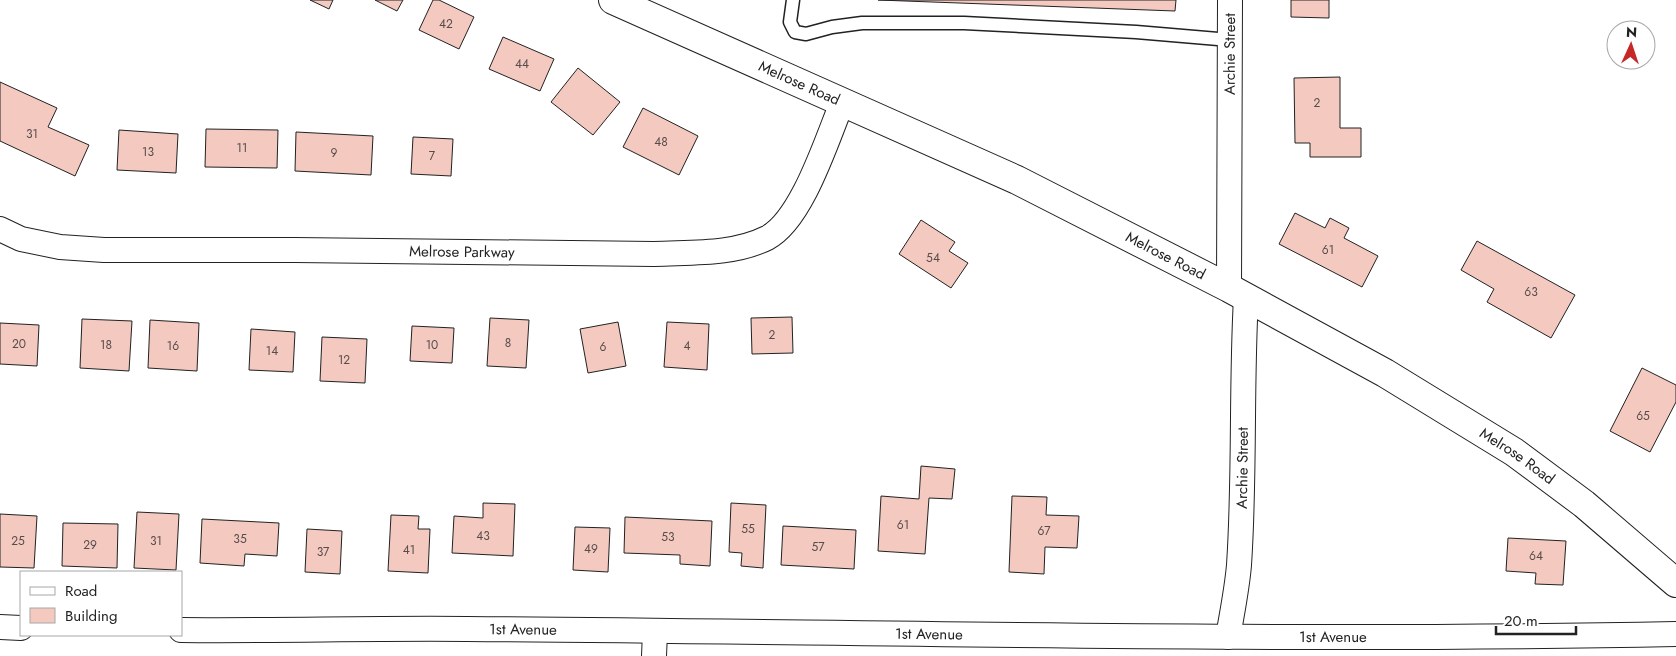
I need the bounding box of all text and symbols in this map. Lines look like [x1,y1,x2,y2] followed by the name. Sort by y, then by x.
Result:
[1219,13,1241,95] street label: Archie Street
[439,15,453,33] house number: 42
[1606,20,1656,70] north arrow
[1626,22,1638,42] text: N
[515,55,529,73] house number: 44
[755,55,844,111] street label: Melrose Road
[1314,94,1321,112] house number: 2
[26,125,38,143] house number: 31
[654,133,668,151] house number: 48
[237,139,247,157] house number: 11
[142,143,154,161] house number: 13
[331,144,338,162] house number: 9
[429,147,436,165] house number: 7
[1122,226,1209,285] street label: Melrose Road
[409,240,515,263] street label: Melrose Parkway
[1322,241,1334,259] house number: 61
[926,249,940,267] house number: 54
[1524,283,1538,301] house number: 63
[769,326,776,344] house number: 2
[505,334,511,352] house number: 8
[12,335,26,353] house number: 20
[100,336,112,354] house number: 18
[426,336,438,354] house number: 10
[167,337,179,355] house number: 16
[684,337,691,355] house number: 4
[600,338,607,356] house number: 6
[266,342,278,360] house number: 14
[338,351,350,369] house number: 12
[1636,407,1650,425] house number: 65
[1475,422,1559,490] street label: Melrose Road
[1231,427,1254,509] street label: Archie Street
[897,516,909,534] house number: 61
[741,520,755,538] house number: 55
[1037,522,1051,540] house number: 67
[476,527,490,545] house number: 43
[661,528,675,546] house number: 53
[233,530,247,548] house number: 35
[11,532,25,550] house number: 25
[150,532,162,550] house number: 31
[83,536,97,554] house number: 29
[811,538,825,556] house number: 57
[584,540,598,558] house number: 49
[403,541,415,559] house number: 41
[317,543,330,561] house number: 37
[1529,547,1543,565] house number: 64
[20,571,182,636] legend
[65,580,97,602] text: Road
[1496,604,1576,636] scale bar
[65,605,117,627] text: Building
[1504,610,1538,632] text: 20 m
[489,618,557,641] street label: 1st Avenue
[895,623,963,646] street label: 1st Avenue
[1299,626,1367,648] street label: 1st Avenue

